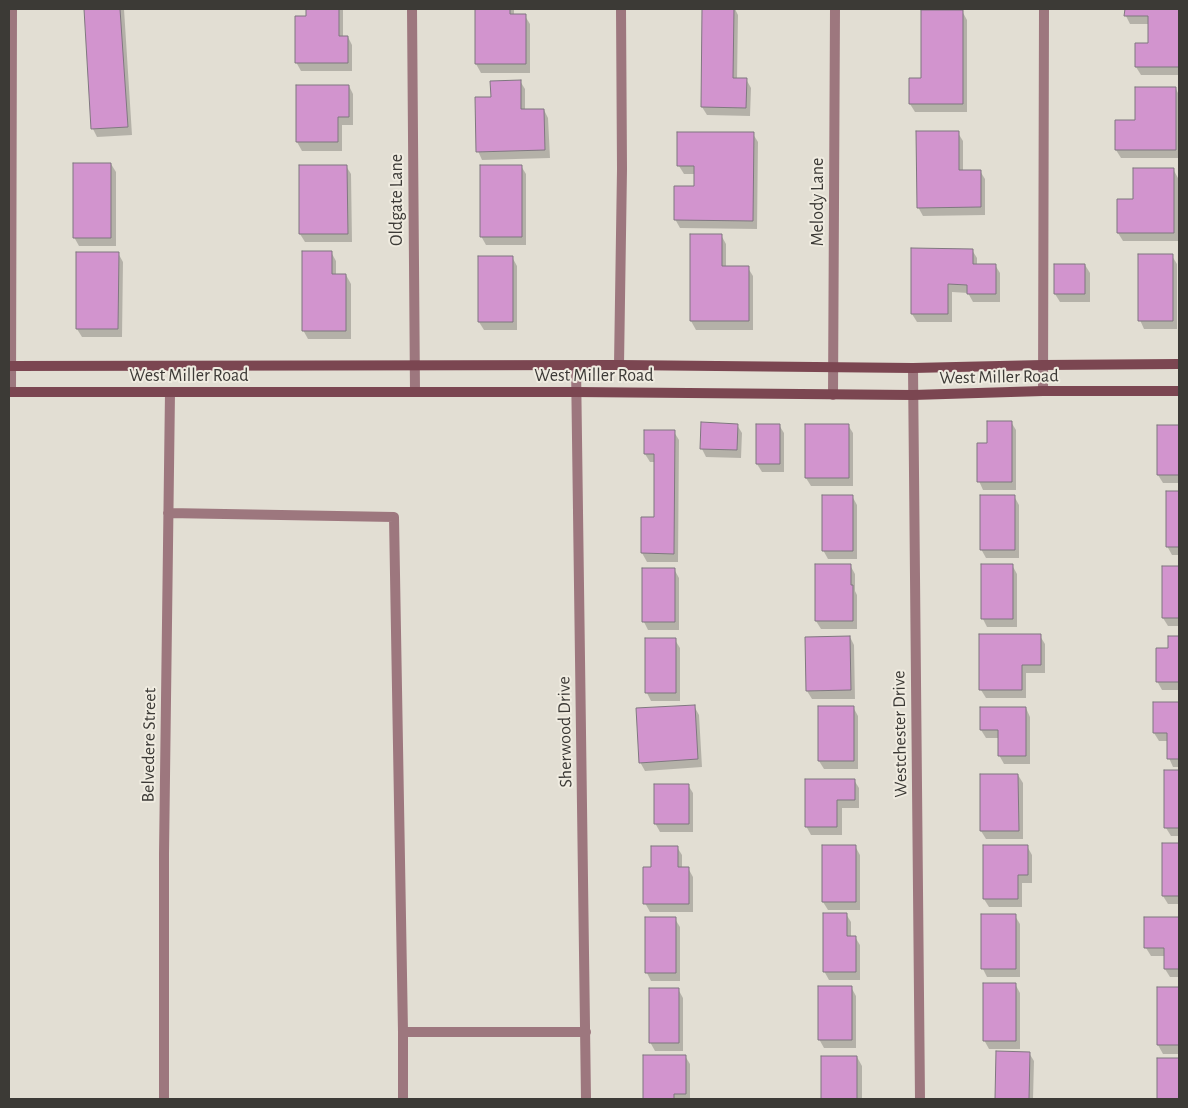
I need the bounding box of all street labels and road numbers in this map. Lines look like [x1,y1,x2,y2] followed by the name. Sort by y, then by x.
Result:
[386,154,408,246] street label: Oldgate Lane
[807,158,829,246] street label: Melody Lane
[129,365,249,387] street label: West Miller Road
[534,365,654,387] street label: West Miller Road
[939,365,1059,389] street label: West Miller Road
[888,670,912,798] street label: Westchester Drive
[553,676,577,788] street label: Sherwood Drive
[137,687,161,803] street label: Belvedere Street

